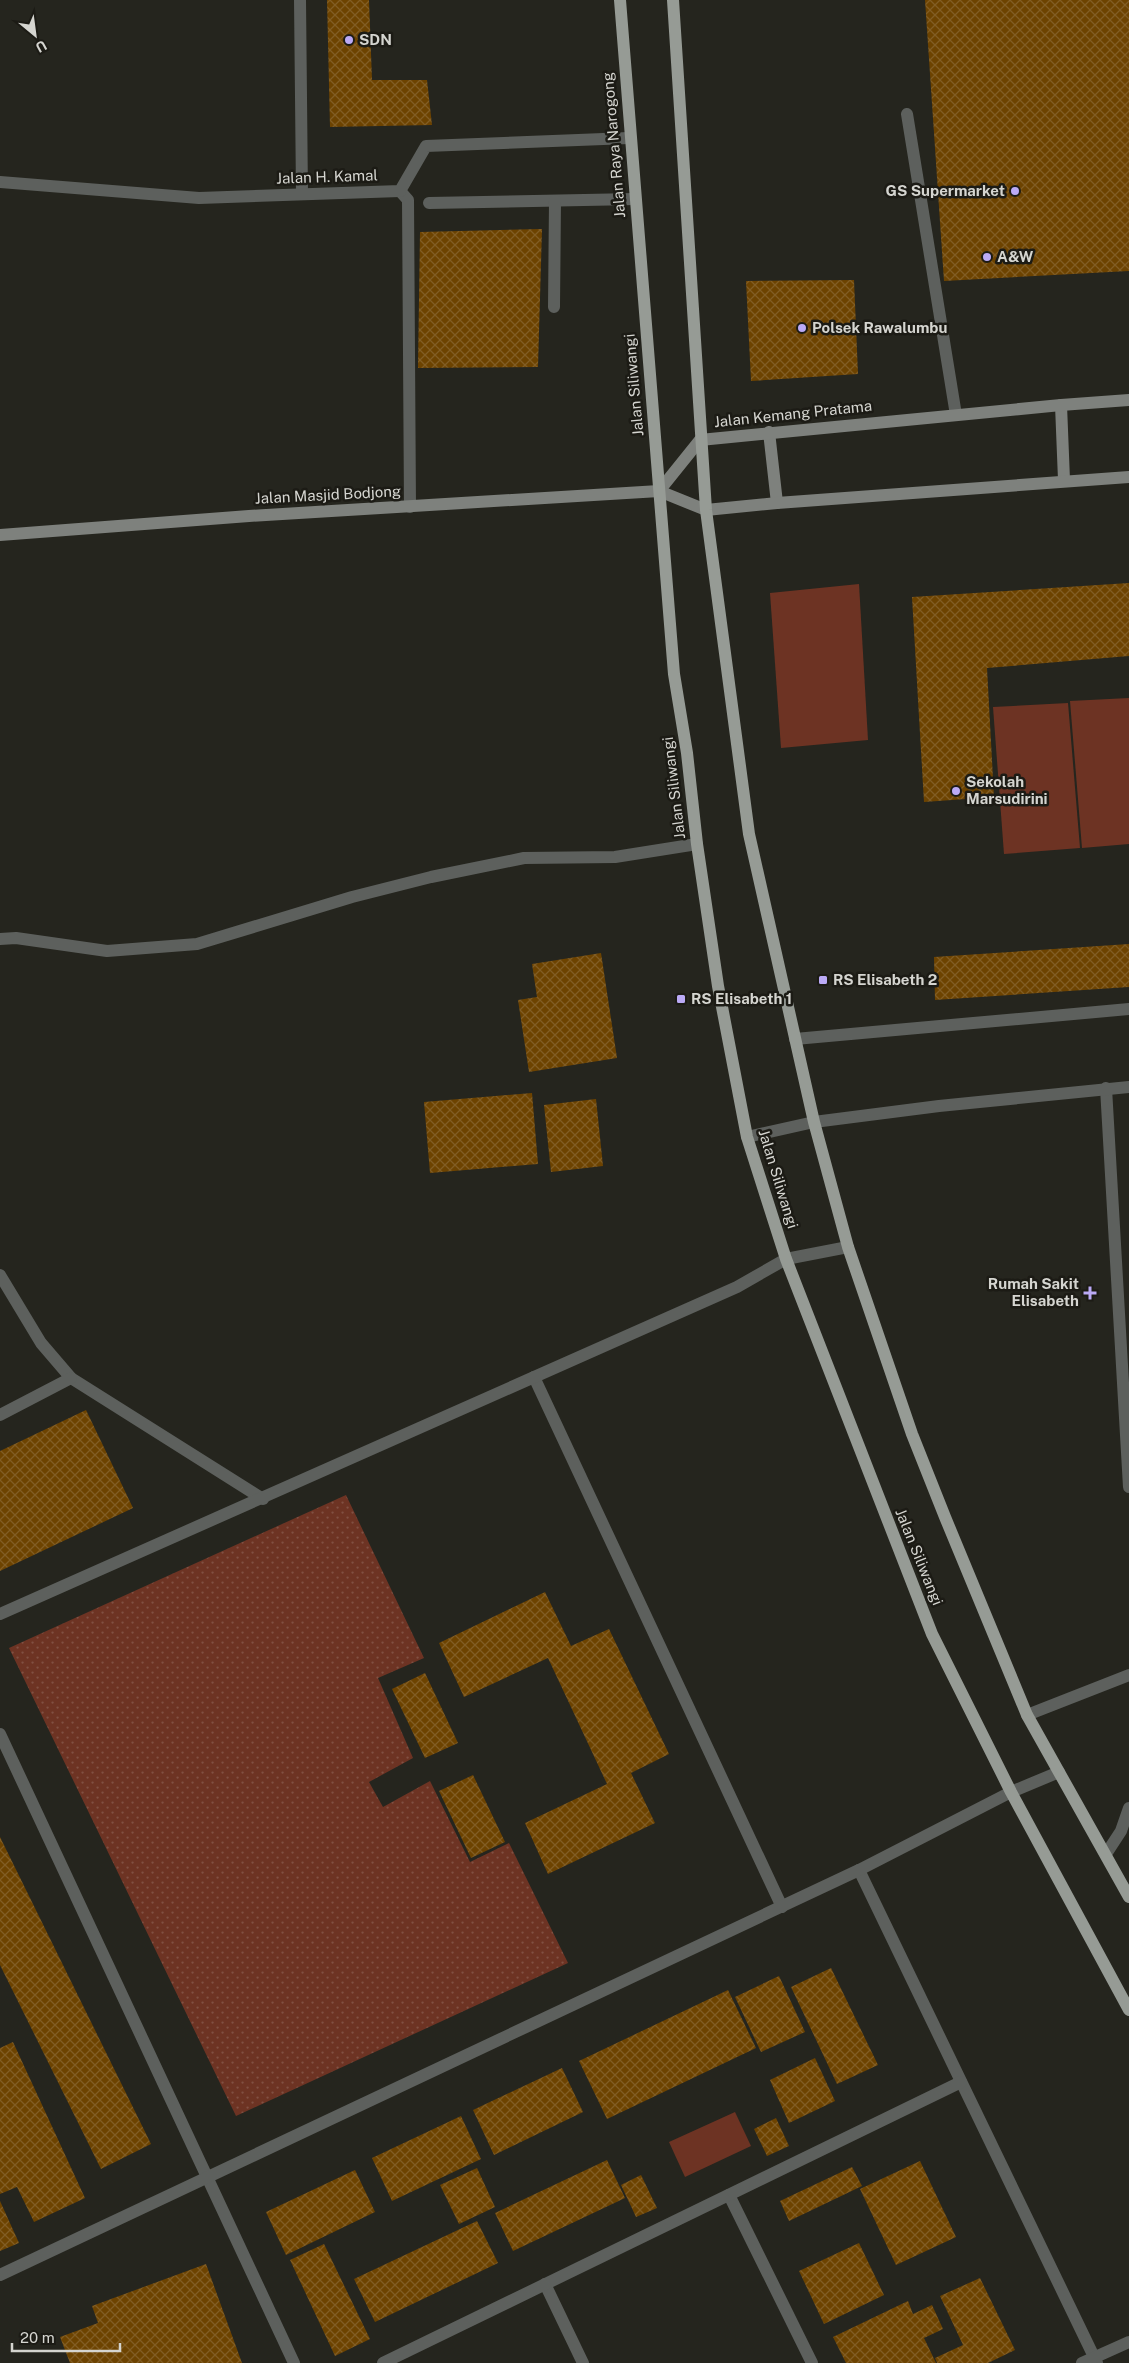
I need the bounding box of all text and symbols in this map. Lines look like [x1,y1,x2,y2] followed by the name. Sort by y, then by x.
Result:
[10,10,60,60] north arrow
[359,31,392,48] place label: SDN
[343,34,355,46] marker: SDN
[33,37,50,56] text: U
[599,71,628,219] street label: Jalan Raya Narogong
[276,166,378,187] street label: Jalan H. Kamal
[886,182,1005,199] place label: GS Supermarket
[1009,185,1021,197] marker: GS Supermarket
[997,248,1034,265] place label: A&W
[981,251,993,263] marker: A&W
[812,319,947,336] place label: Polsek Rawalumbu
[796,322,808,334] marker: Polsek Rawalumbu
[621,333,646,437] street label: Jalan Siliwangi
[713,397,873,430] street label: Jalan Kemang Pratama
[254,482,402,507] street label: Jalan Masjid Bodjong
[659,736,688,840] street label: Jalan Siliwangi
[966,773,1048,807] place label: Sekolah Marsudirini
[950,785,962,797] marker: Sekolah Marsudirini
[833,971,937,988] place label: RS Elisabeth 2
[817,974,829,986] marker: RS Elisabeth 2
[691,990,792,1007] place label: RS Elisabeth 1
[675,993,687,1005] marker: RS Elisabeth 1
[755,1127,802,1230] street label: Jalan Siliwangi
[988,1275,1079,1309] place label: Rumah Sakit Elisabeth
[1083,1286,1097,1300] marker: Rumah Sakit Elisabeth
[892,1506,947,1608] street label: Jalan Siliwangi
[12,2320,120,2352] scale bar
[20,2329,55,2346] text: 20 m

